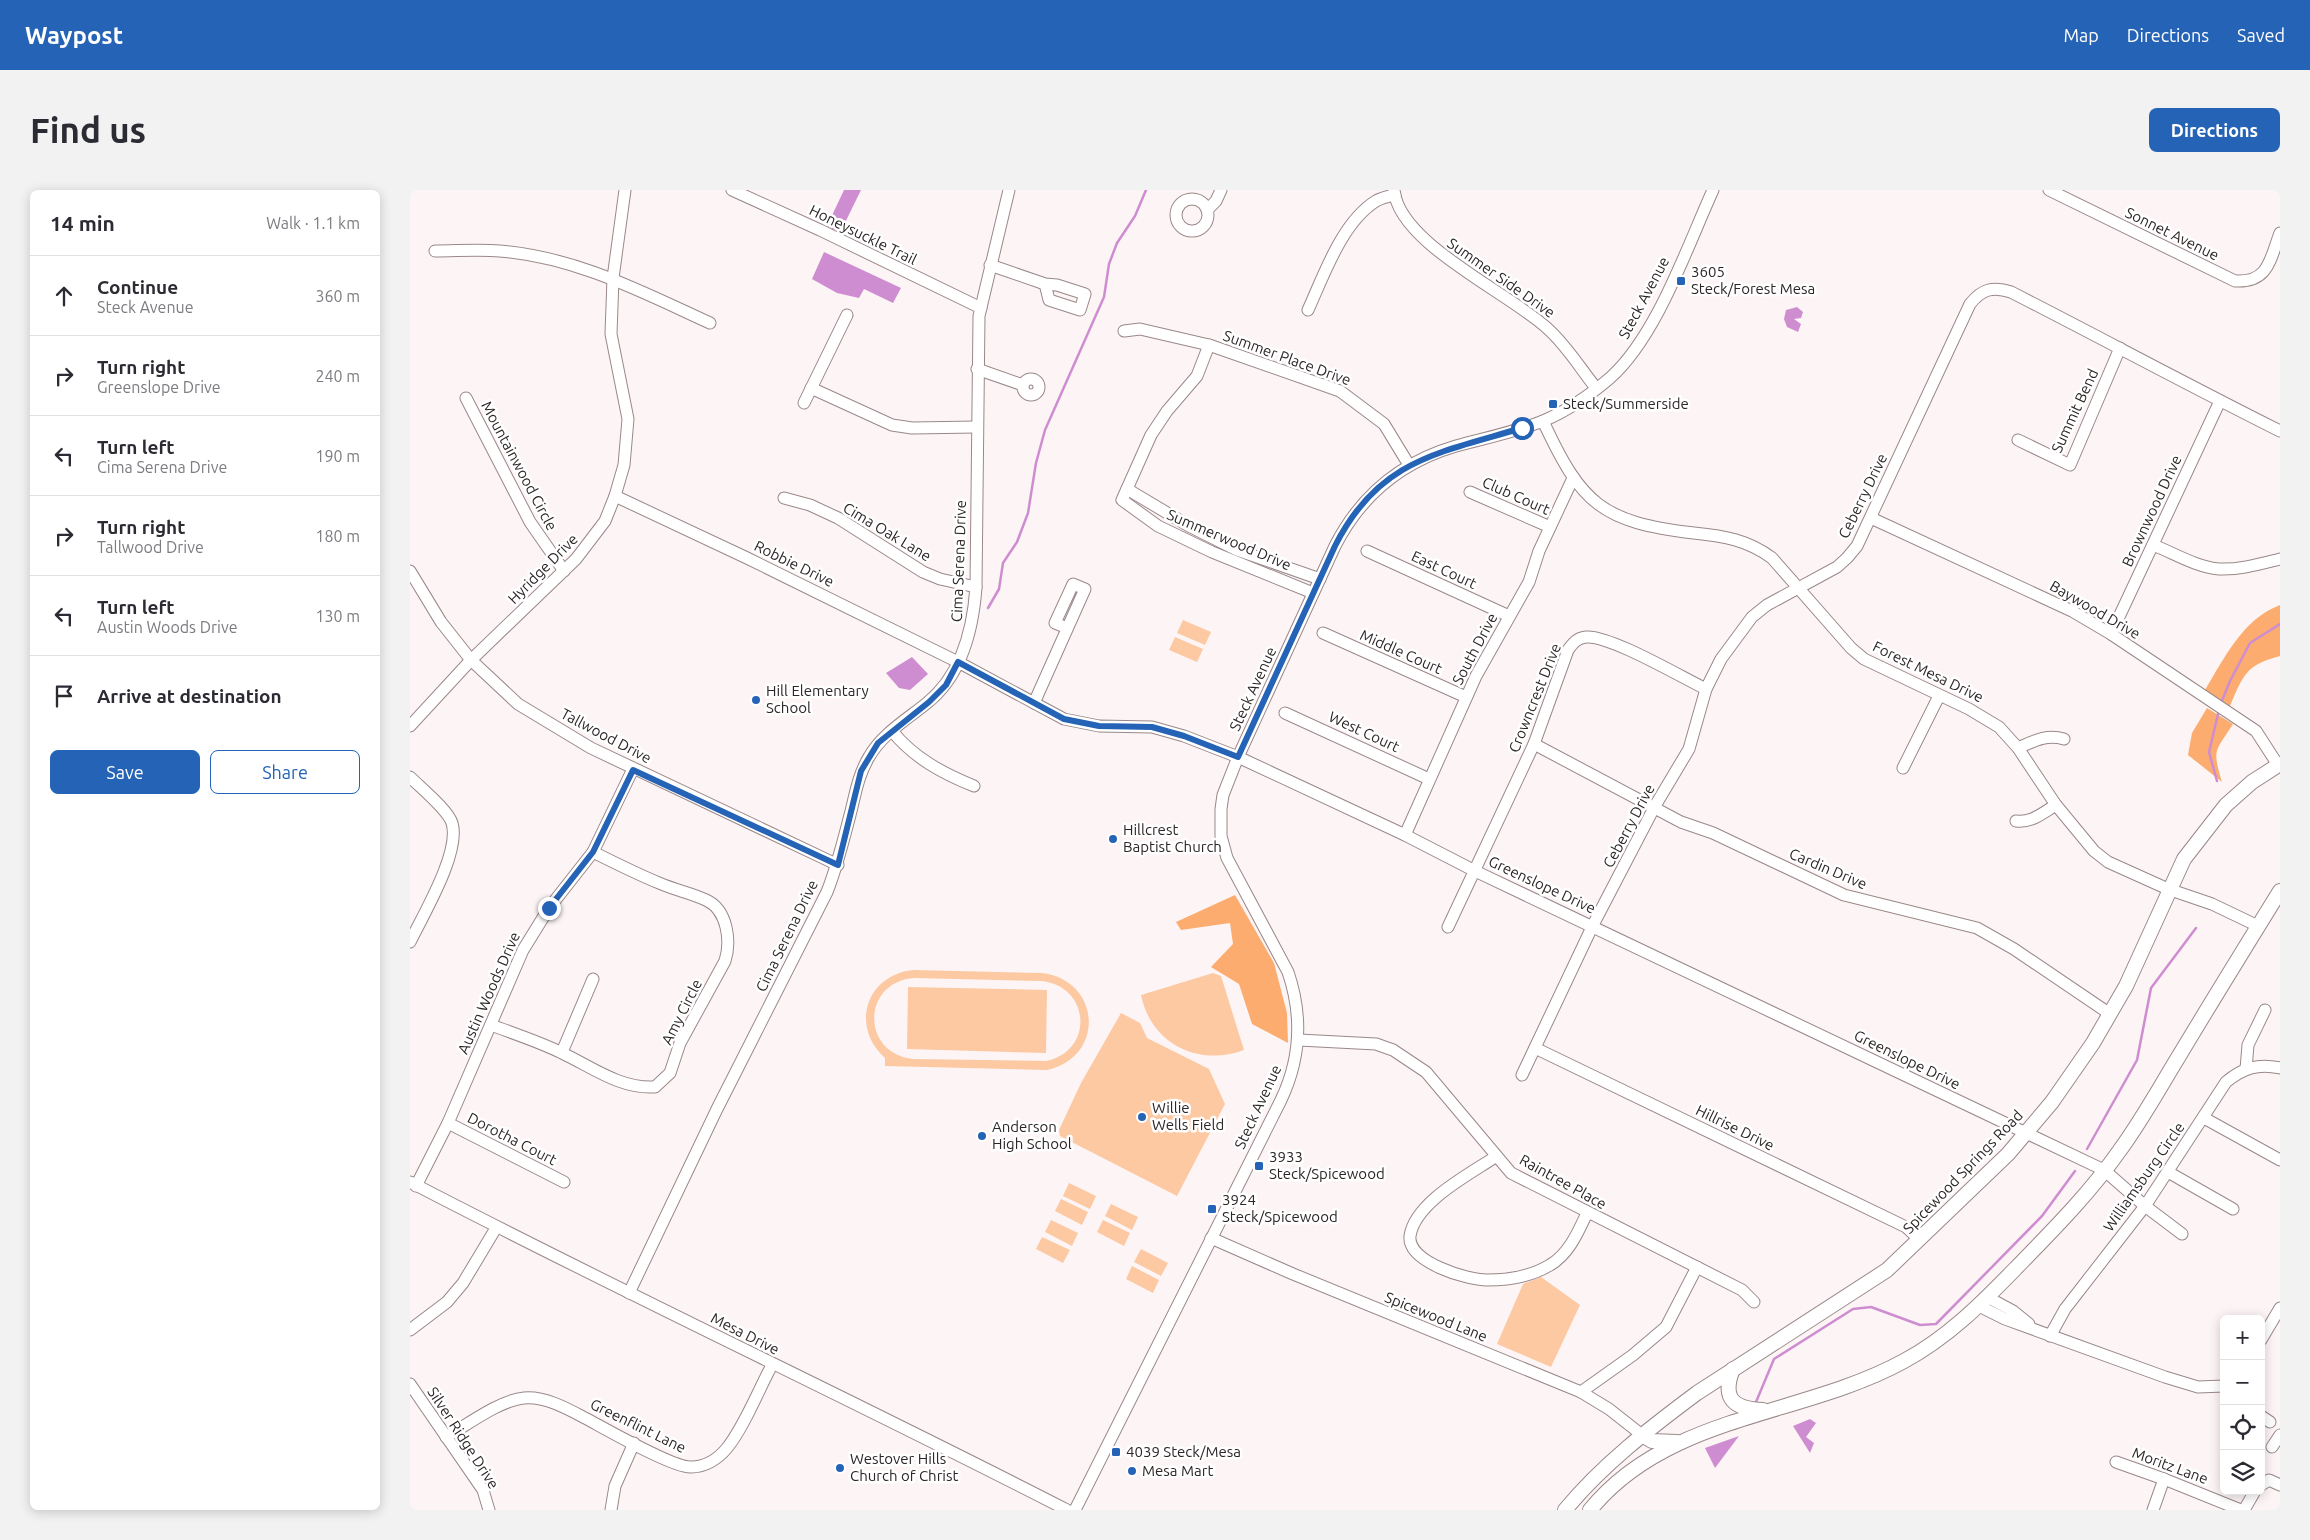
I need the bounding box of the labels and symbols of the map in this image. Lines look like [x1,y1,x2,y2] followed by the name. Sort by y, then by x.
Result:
[807,201,920,268] street label: Honeysuckle Trail
[2123,204,2222,264] street label: Sonnet Avenue
[1444,234,1558,321] street label: Summer Side Drive
[1615,254,1672,342] street label: Steck Avenue
[1691,263,1815,297] place label: 3605 Steck/Forest Mesa
[1675,275,1687,287] marker: 3605 Steck/Forest Mesa
[1221,327,1353,389] street label: Summer Place Drive
[2048,366,2101,455] street label: Summit Bend
[1563,395,1689,412] place label: Steck/Summerside
[478,398,561,533] street label: Mountainwood Circle
[1547,398,1559,410] marker: Steck/Summerside
[1511,417,1534,440] route start
[1835,451,1890,541] street label: Ceberry Drive
[2118,452,2185,569] street label: Brownwood Drive
[1480,473,1553,518] street label: Club Court
[840,499,934,564] street label: Cima Oak Lane
[948,500,969,622] street label: Cima Serena Drive
[1164,506,1294,573] street label: Summerwood Drive
[504,530,581,607] street label: Hyridge Drive
[752,537,837,590] street label: Robbie Drive
[1409,547,1480,592] street label: East Court
[2047,577,2143,642] street label: Baywood Drive
[1449,610,1501,687] street label: South Drive
[1358,626,1445,677] street label: Middle Court
[1870,637,1986,706] street label: Forest Mesa Drive
[1505,641,1564,755] street label: Crowncrest Drive
[1226,644,1279,733] street label: Steck Avenue
[766,682,869,716] place label: Hill Elementary School
[750,694,762,706] marker: Hill Elementary School
[558,705,654,767] street label: Tallwood Drive
[1326,708,1402,755] street label: West Court
[1599,781,1658,871] street label: Ceberry Drive
[1123,821,1222,855] place label: Hillcrest Baptist Church
[1107,833,1119,845] marker: Hillcrest Baptist Church
[1787,845,1869,892] street label: Cardin Drive
[1486,852,1598,917] street label: Greenslope Drive
[752,877,821,994] street label: Cima Serena Drive
[538,897,561,920] route end
[454,929,523,1056] street label: Austin Woods Drive
[658,976,705,1047] street label: Amy Circle
[1851,1027,1963,1093] street label: Greenslope Drive
[1231,1062,1284,1151] street label: Steck Avenue
[1152,1099,1224,1133] place label: Willie Wells Field
[1693,1101,1777,1154] street label: Hillrise Drive
[1899,1107,2026,1237] street label: Spicewood Springs Road
[465,1109,560,1168] street label: Dorotha Court
[1136,1111,1148,1123] marker: Willie Wells Field
[992,1118,1072,1152] place label: Anderson High School
[2100,1119,2188,1235] street label: Williamsburg Circle
[976,1130,988,1142] marker: Anderson High School
[1269,1148,1385,1182] place label: 3933 Steck/Spicewood
[1517,1151,1610,1212] street label: Raintree Place
[1253,1160,1265,1172] marker: 3933 Steck/Spicewood
[1222,1191,1338,1225] place label: 3924 Steck/Spicewood
[1206,1203,1218,1215] marker: 3924 Steck/Spicewood
[1382,1288,1490,1345] street label: Spicewood Lane
[708,1309,782,1358] street label: Mesa Drive
[424,1384,503,1492] street label: Silver Ridge Drive
[588,1395,689,1456] street label: Greenflint Lane
[1126,1443,1241,1460] place label: 4039 Steck/Mesa
[2130,1444,2210,1487] street label: Moritz Lane
[1110,1446,1122,1458] marker: 4039 Steck/Mesa
[850,1450,958,1484] place label: Westover Hills Church of Christ
[834,1462,846,1474] marker: Westover Hills Church of Christ
[1142,1462,1213,1479] place label: Mesa Mart
[1126,1465,1138,1477] marker: Mesa Mart

